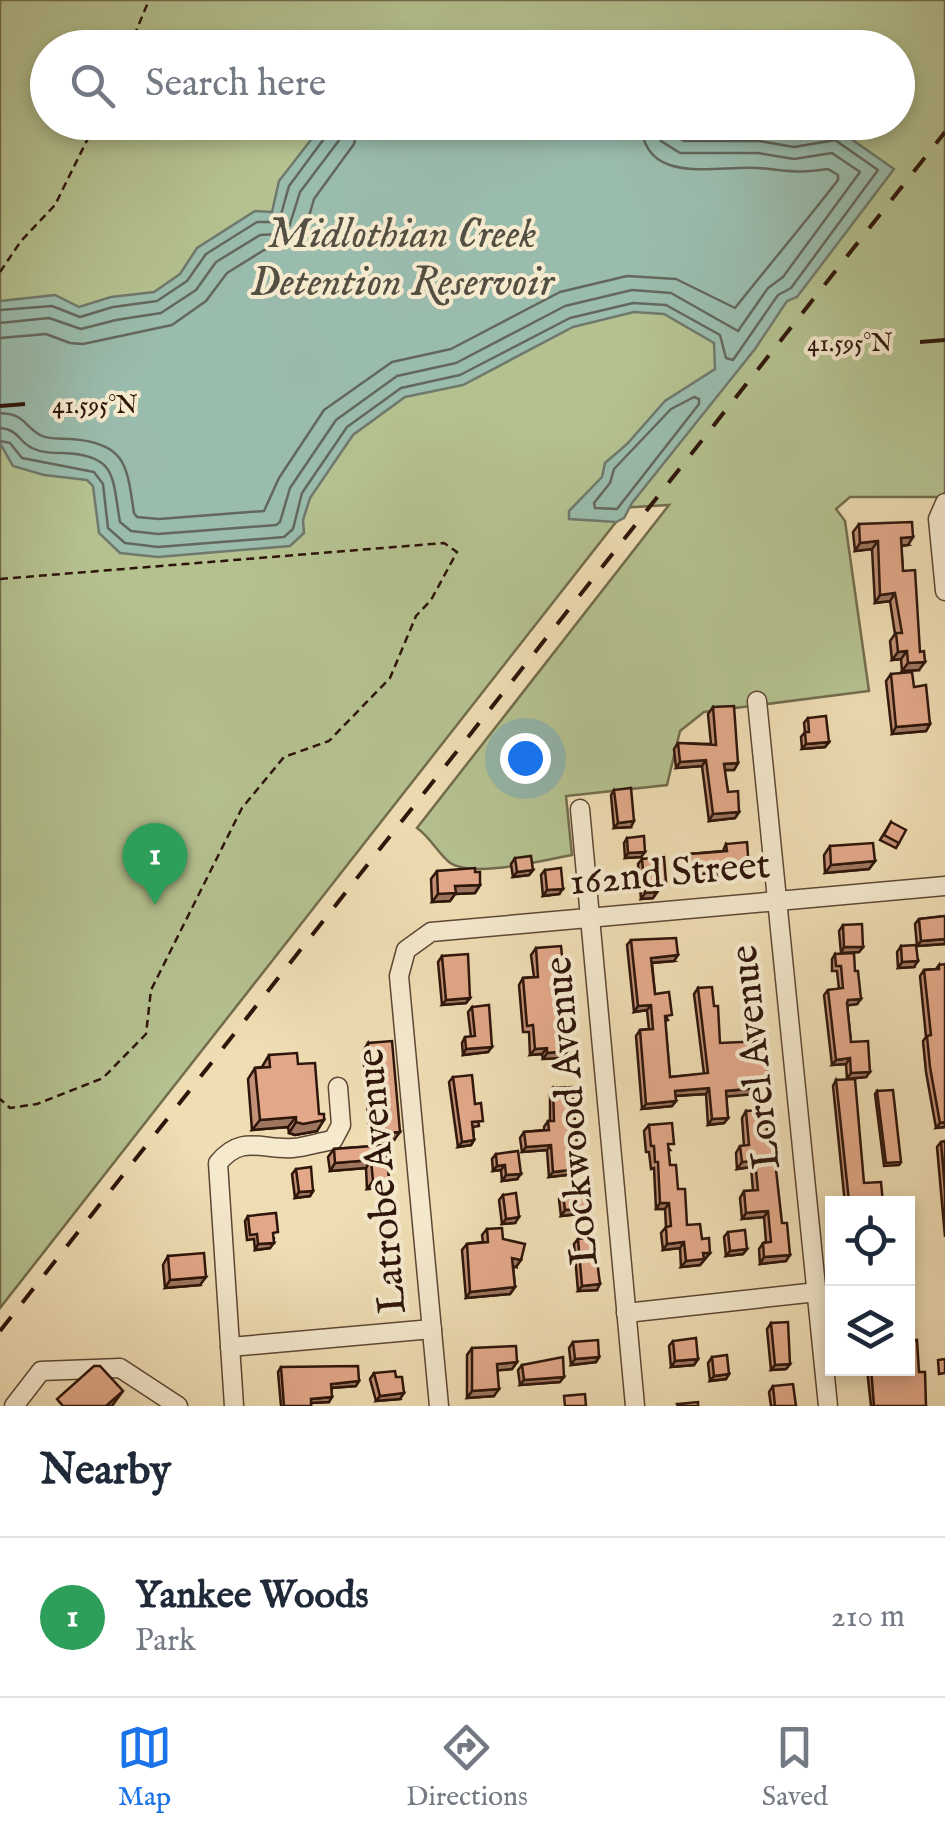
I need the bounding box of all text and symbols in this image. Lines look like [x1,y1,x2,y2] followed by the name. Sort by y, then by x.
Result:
[30,30,915,140] search box
[65,58,120,113] icon: search
[145,61,326,109] text: Search here
[250,209,555,310] water label: Midlothian Creek Detention Reservoir
[807,328,893,360] text: 41.595°N
[52,390,138,422] text: 41.595°N
[500,733,551,784] your location
[122,822,188,905] pin: 1
[568,841,772,909] street label: 162nd Street
[720,942,794,1172] street label: Lorel Avenue
[534,954,612,1268] street label: Lockwood Avenue
[346,1046,420,1316] street label: Latrobe Avenue
[825,1196,915,1376] map controls
[825,1196,915,1286] button: locate
[825,1286,915,1376] button: layers
[40,1445,171,1498] text: Nearby
[135,1573,369,1621] text: Yankee Woods
[67,1597,78,1638] text: 1
[831,1597,905,1638] text: 210 m
[135,1621,196,1662] text: Park
[117,1720,172,1815] tab: Map
[406,1720,528,1815] tab: Directions
[762,1720,828,1815] tab: Saved

